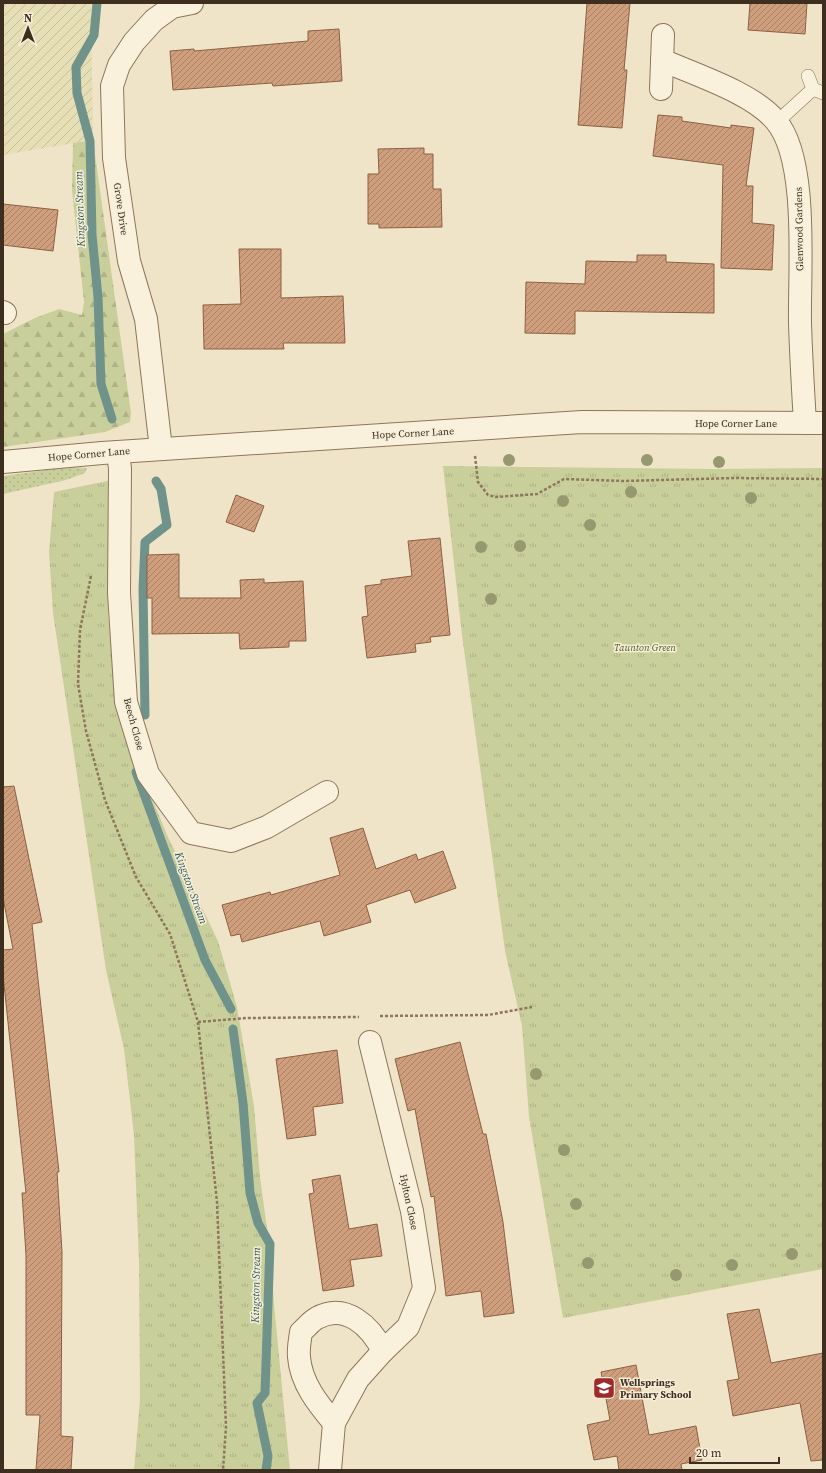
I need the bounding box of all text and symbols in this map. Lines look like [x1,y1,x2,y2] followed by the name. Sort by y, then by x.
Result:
[8,8,48,48] north arrow
[24,11,32,26] text: N
[71,171,89,248] water label: Kingston Stream
[111,182,131,236] street label: Grove Drive
[792,187,806,271] street label: Glenwood Gardens
[695,417,777,430] street label: Hope Corner Lane
[372,424,454,442] street label: Hope Corner Lane
[47,444,131,464] street label: Hope Corner Lane
[614,641,676,654] park label: Taunton Green
[121,696,147,752] street label: Beech Close
[171,849,211,926] water label: Kingston Stream
[397,1173,421,1231] street label: Hylton Close
[248,1247,264,1324] water label: Kingston Stream
[591,1375,617,1401] school or university icon: Wellsprings Primary School
[620,1376,692,1401] place label: Wellsprings Primary School
[690,1439,779,1465] scale bar
[696,1445,722,1461] text: 20 m

